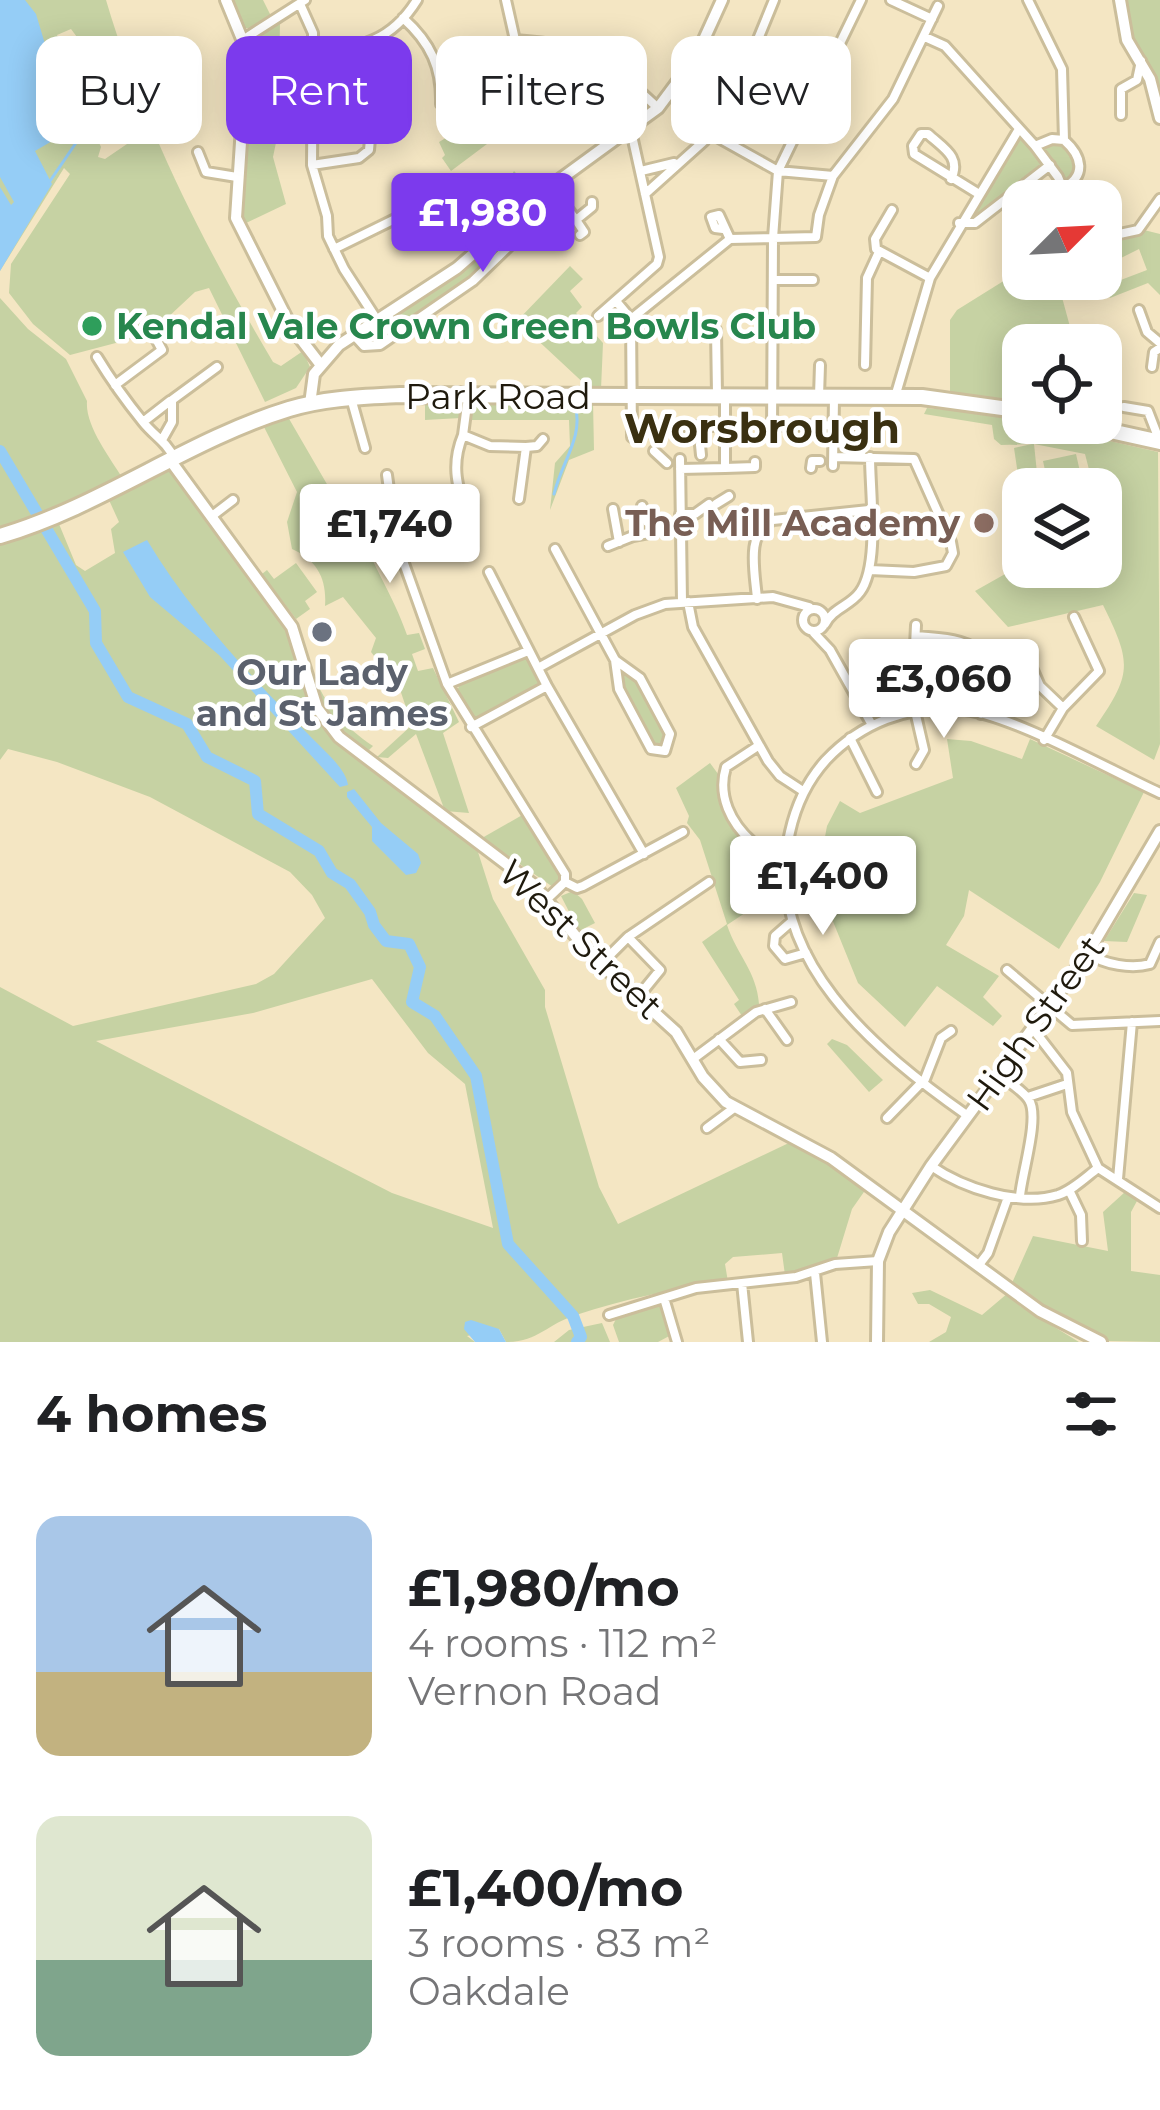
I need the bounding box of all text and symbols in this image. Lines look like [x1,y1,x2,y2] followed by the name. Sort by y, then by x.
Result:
[36,36,202,144] chip: Buy
[226,36,412,144] chip: Rent
[436,36,647,144] chip: Filters
[671,36,851,144] chip: New
[385,173,581,275] pin: £1,980
[1002,180,1122,300] north arrow
[1002,180,1122,588] map controls
[418,188,548,236] text: £1,980
[116,304,816,348] place label: Kendal Vale Crown Green Bowls Club
[79,313,105,339] marker: Kendal Vale Crown Green Bowls Club
[1002,324,1122,444] button: locate
[405,374,591,418] street label: Park Road
[624,402,900,454] district label: Worsbrough
[1002,468,1122,588] button: layers
[292,484,488,586] pin: £1,740
[327,499,453,547] text: £1,740
[625,501,960,545] place label: The Mill Academy
[971,510,997,536] marker: The Mill Academy
[309,619,335,645] marker: Our Lady and St James
[846,639,1042,741] pin: £3,060
[196,650,448,735] place label: Our Lady and St James
[876,654,1012,702] text: £3,060
[725,836,921,938] pin: £1,400
[490,850,672,1028] street label: West Street
[757,851,889,899] text: £1,400
[957,927,1113,1119] street label: High Street
[1058,1381,1124,1447] icon: filters
[36,1383,267,1445] text: 4 homes
[408,1557,680,1619] text: £1,980/mo
[132,1564,276,1708] icon: home
[408,1619,717,1667] text: 4 rooms · 112 m²
[408,1667,661,1715] text: Vernon Road
[408,1857,683,1919] text: £1,400/mo
[132,1864,276,2008] icon: home
[408,1919,710,1967] text: 3 rooms · 83 m²
[408,1967,570,2015] text: Oakdale

